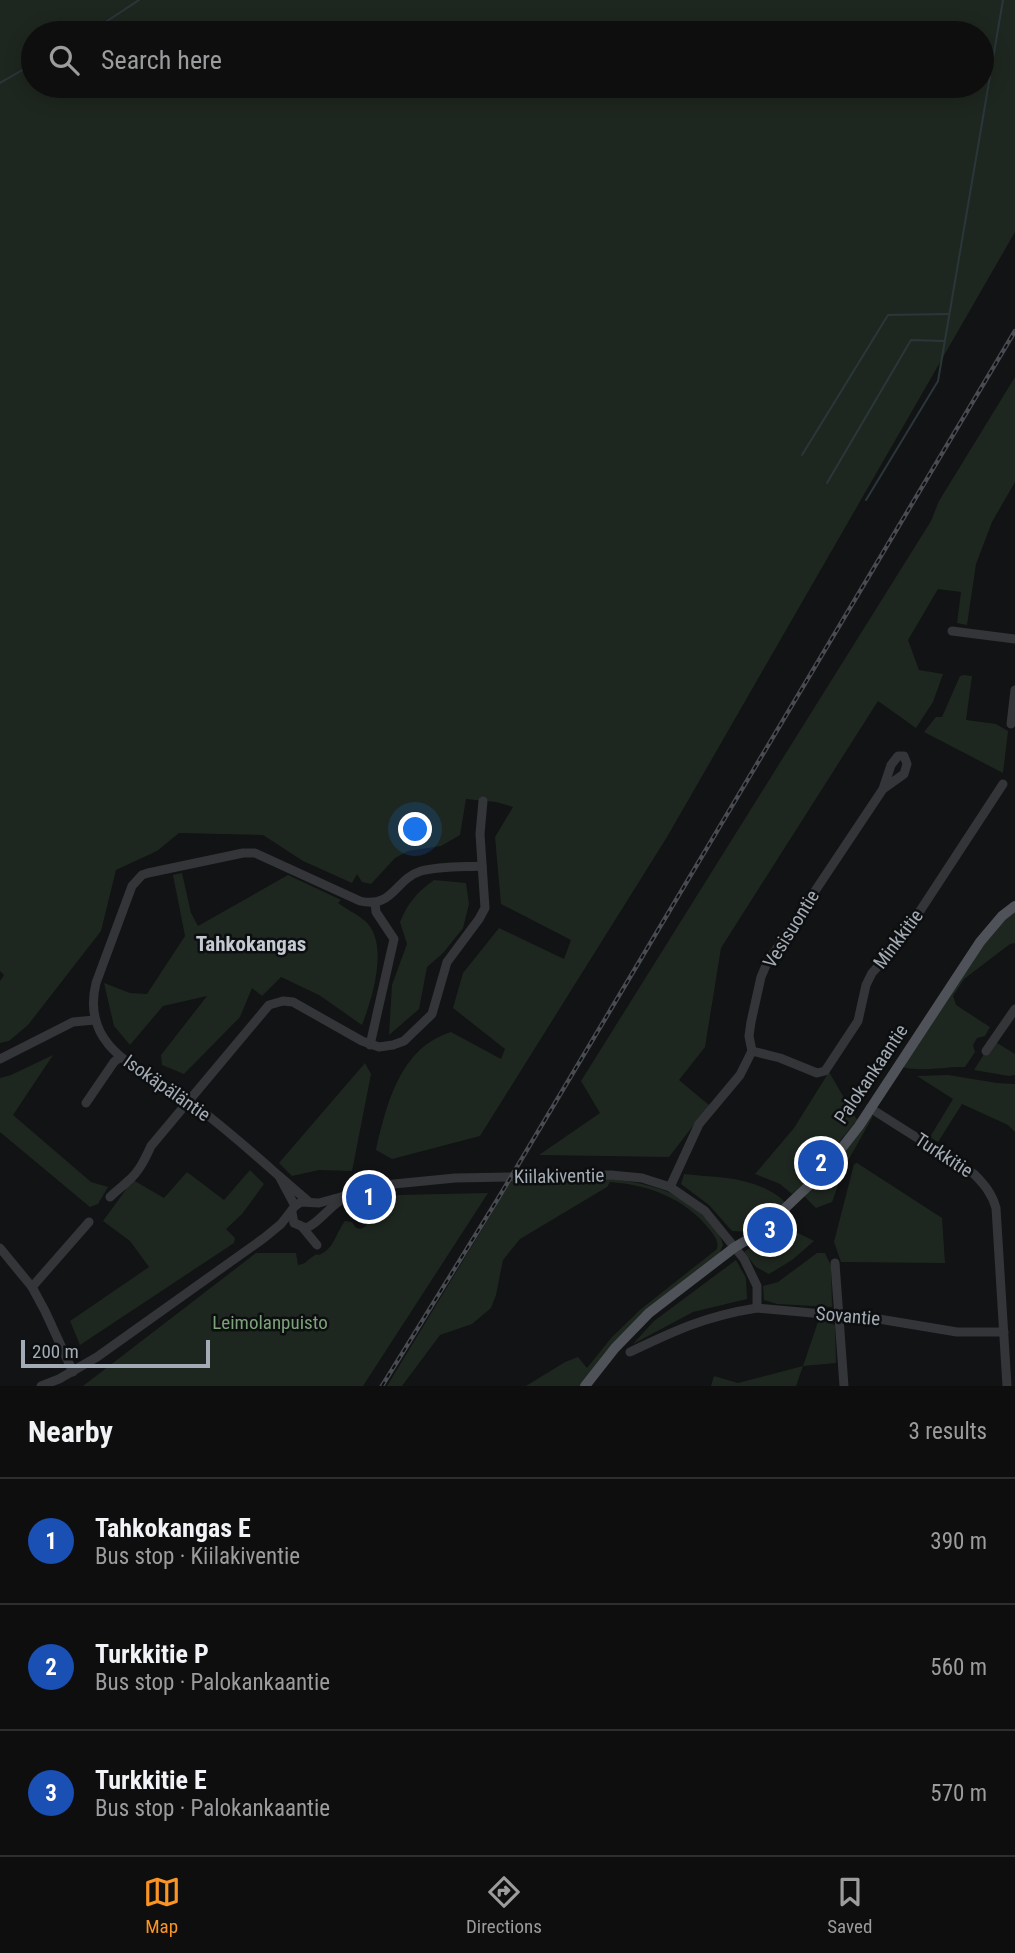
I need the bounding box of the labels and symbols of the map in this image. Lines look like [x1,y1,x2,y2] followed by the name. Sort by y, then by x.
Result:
[398,812,432,846] your location
[758,886,824,972] street label: Vesisuontie
[868,905,928,973] street label: Minkkitie
[196,932,306,956] district label: Tahkokangas
[829,1020,913,1128] street label: Palokankaantie
[119,1050,215,1126] street label: Isokäpäläntie
[911,1128,977,1182] street label: Turkkitie
[798,1137,844,1189] pin: 2
[514,1164,605,1188] street label: Kiilakiventie
[346,1171,392,1223] pin: 1
[747,1204,793,1256] pin: 3
[815,1302,881,1330] street label: Sovantie
[212,1311,328,1334] park label: Leimolanpuisto
[21,1337,210,1369] scale bar

